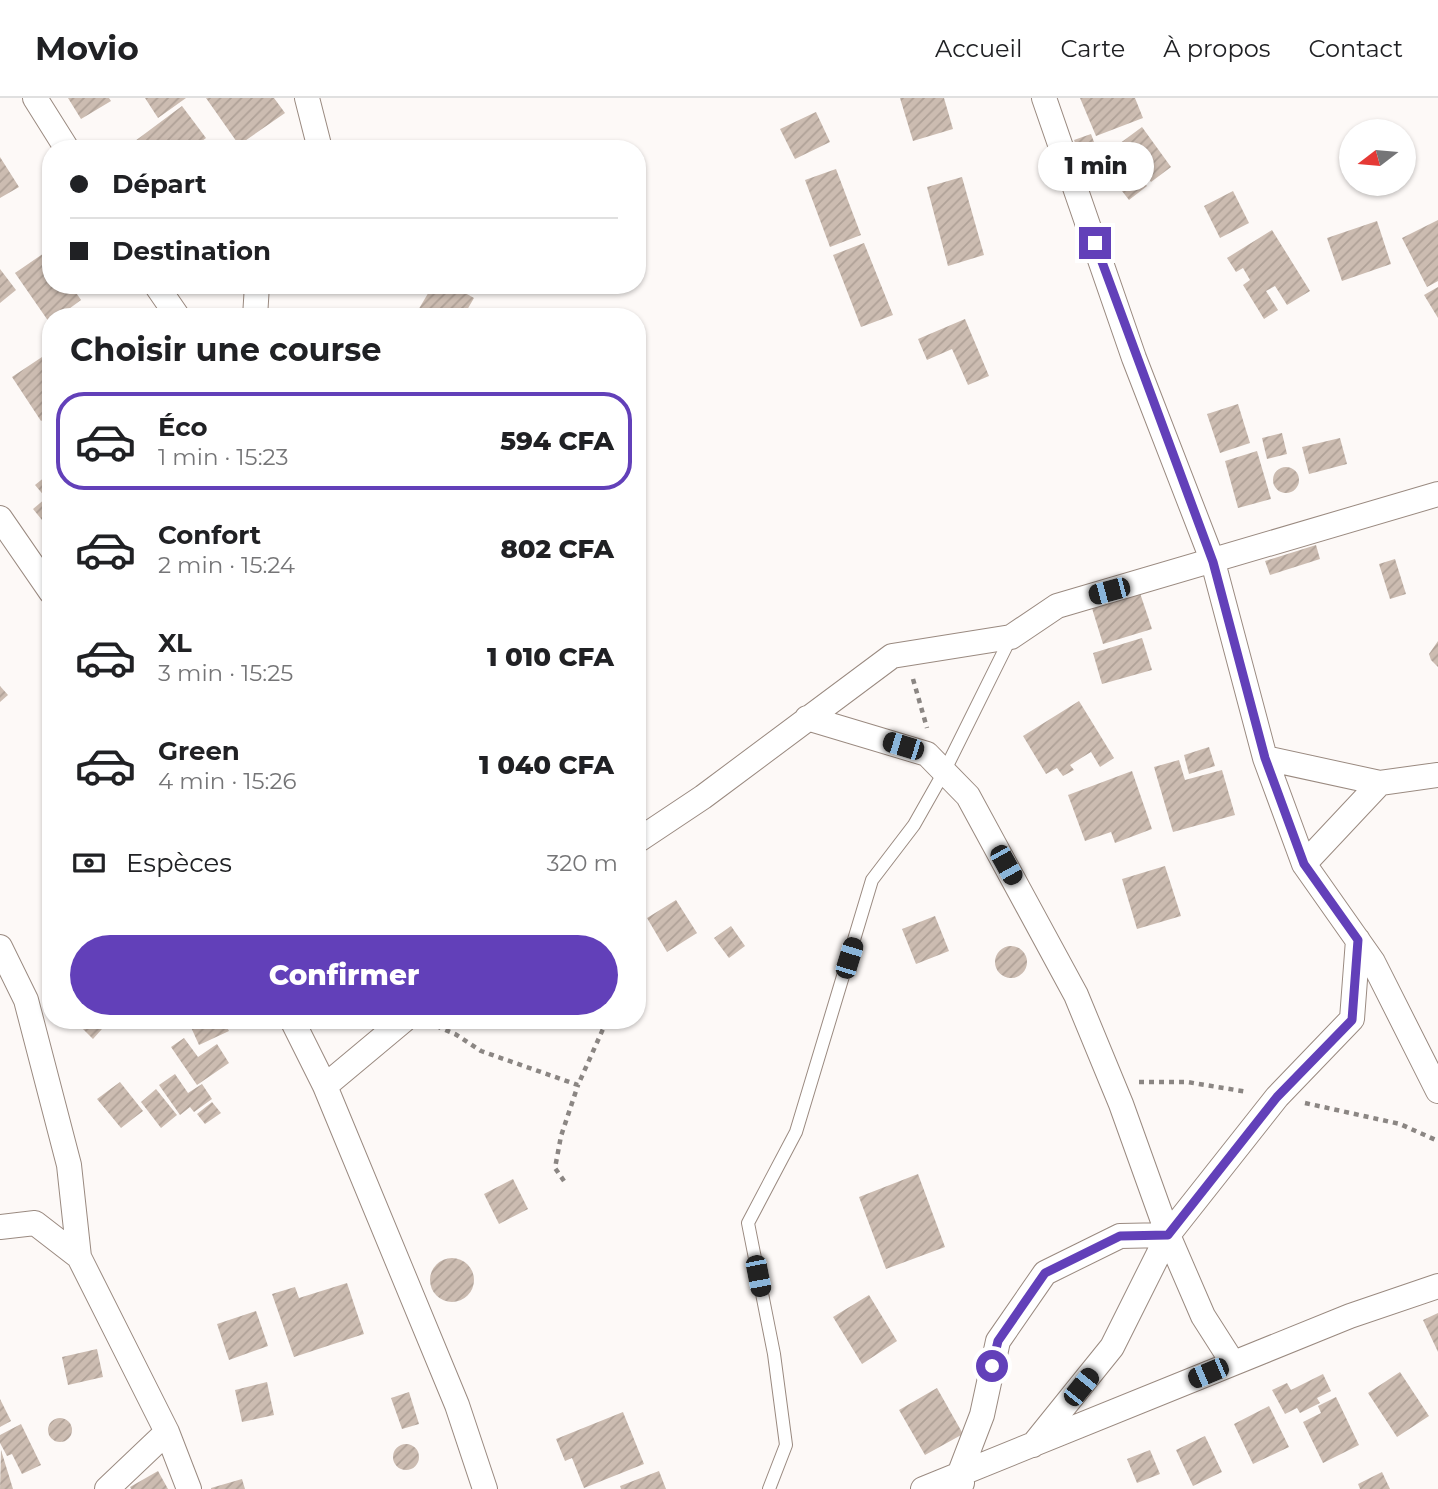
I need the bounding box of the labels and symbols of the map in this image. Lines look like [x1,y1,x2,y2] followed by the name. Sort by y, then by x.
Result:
[1339,119,1416,196] north arrow
[1037,142,1153,190] callout: 1 min
[1079,227,1111,259] route end
[1086,575,1133,607] car
[880,730,927,762] car
[987,842,1026,888] car
[833,935,866,981] car
[744,1253,773,1299] car
[976,1350,1008,1382] route start
[1185,1355,1232,1391] car
[1060,1364,1103,1410] car

